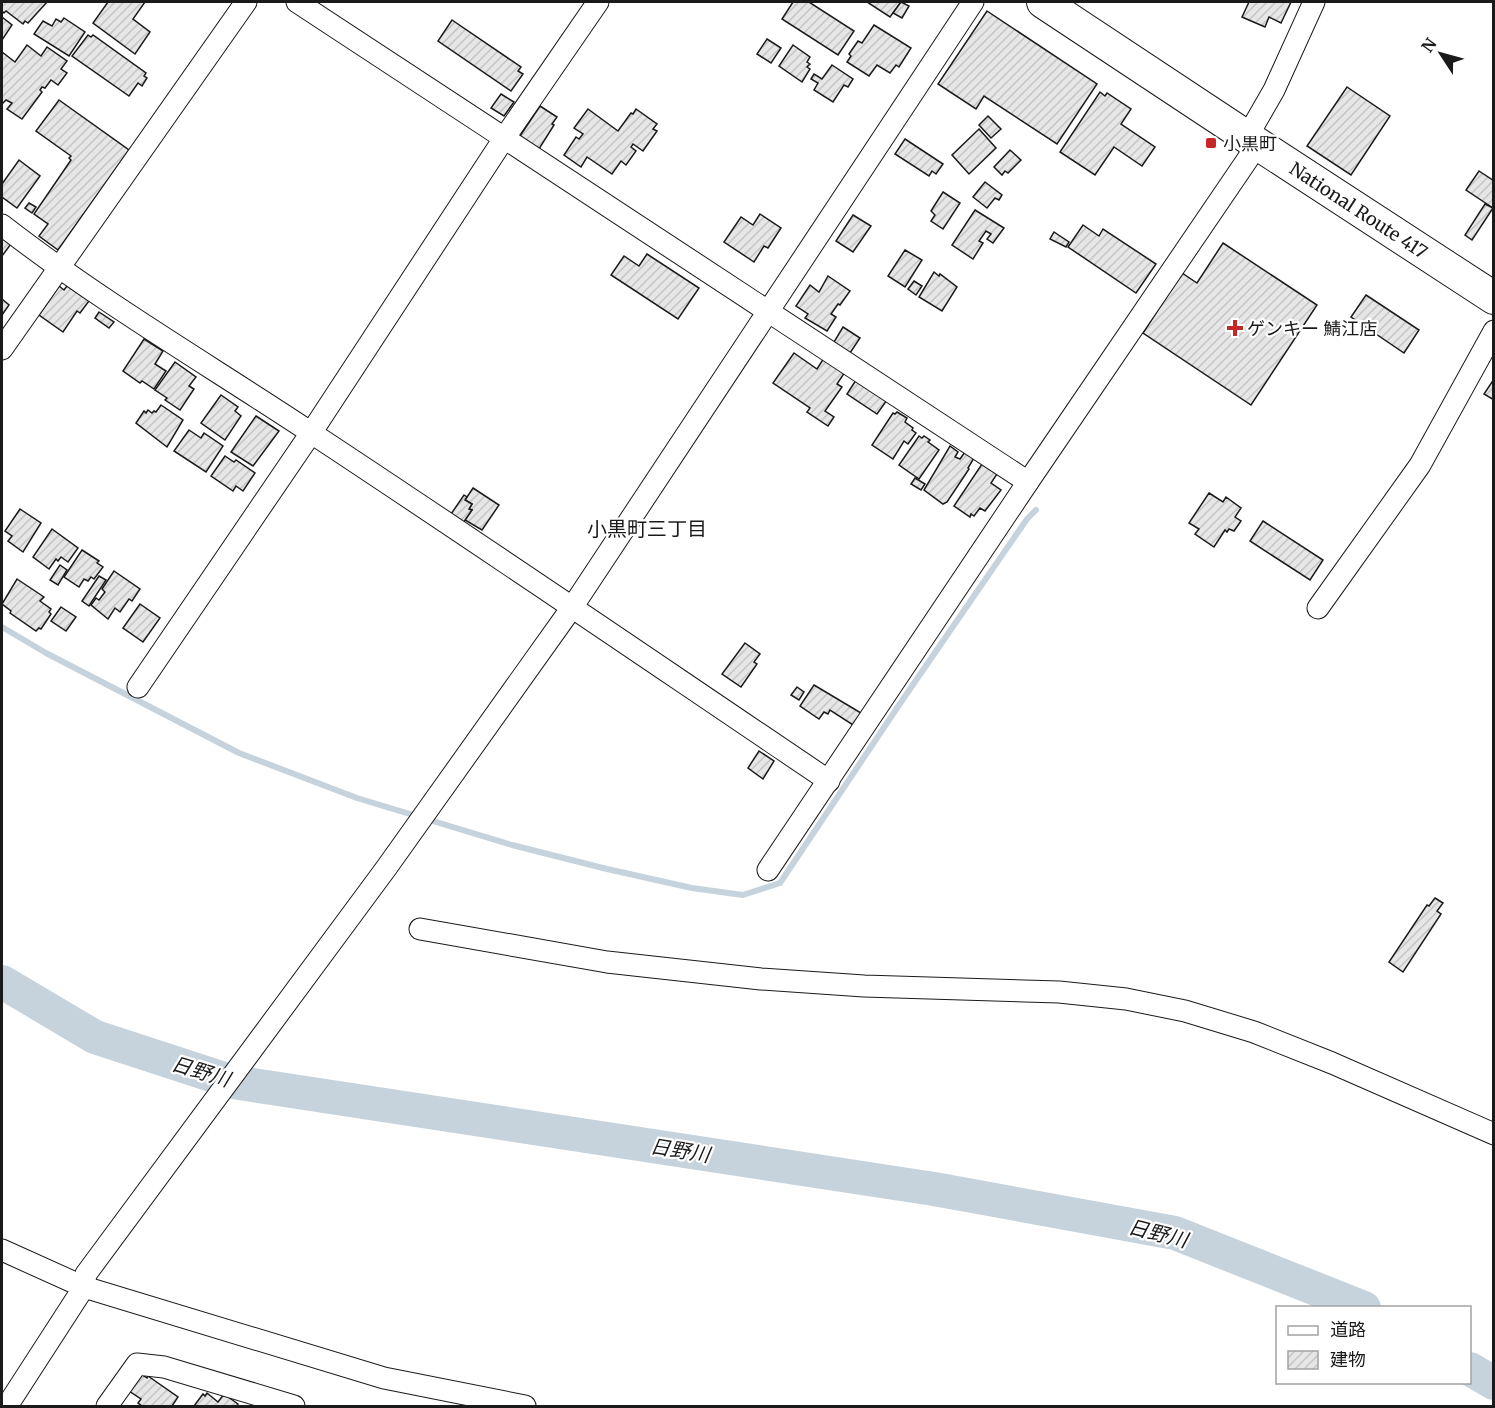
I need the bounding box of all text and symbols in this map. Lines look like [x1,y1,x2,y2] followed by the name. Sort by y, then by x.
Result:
[1411,24,1471,84] north arrow
[1417,34,1441,56] text: N
[1223,132,1277,155] place label: 小黒町
[1204,136,1218,150] marker: 小黒町
[1286,157,1432,263] street label: National Route 417
[1247,317,1377,340] place label: ゲンキー 鯖江店
[1228,321,1242,335] marker: ゲンキー 鯖江店
[587,516,707,541] district label: 小黒町三丁目
[169,1050,235,1092] water label: 日野川
[648,1133,714,1167] water label: 日野川
[1126,1214,1192,1253] water label: 日野川
[1276,1306,1471,1384] legend
[1330,1318,1366,1341] text: 道路
[1330,1348,1366,1371] text: 建物

